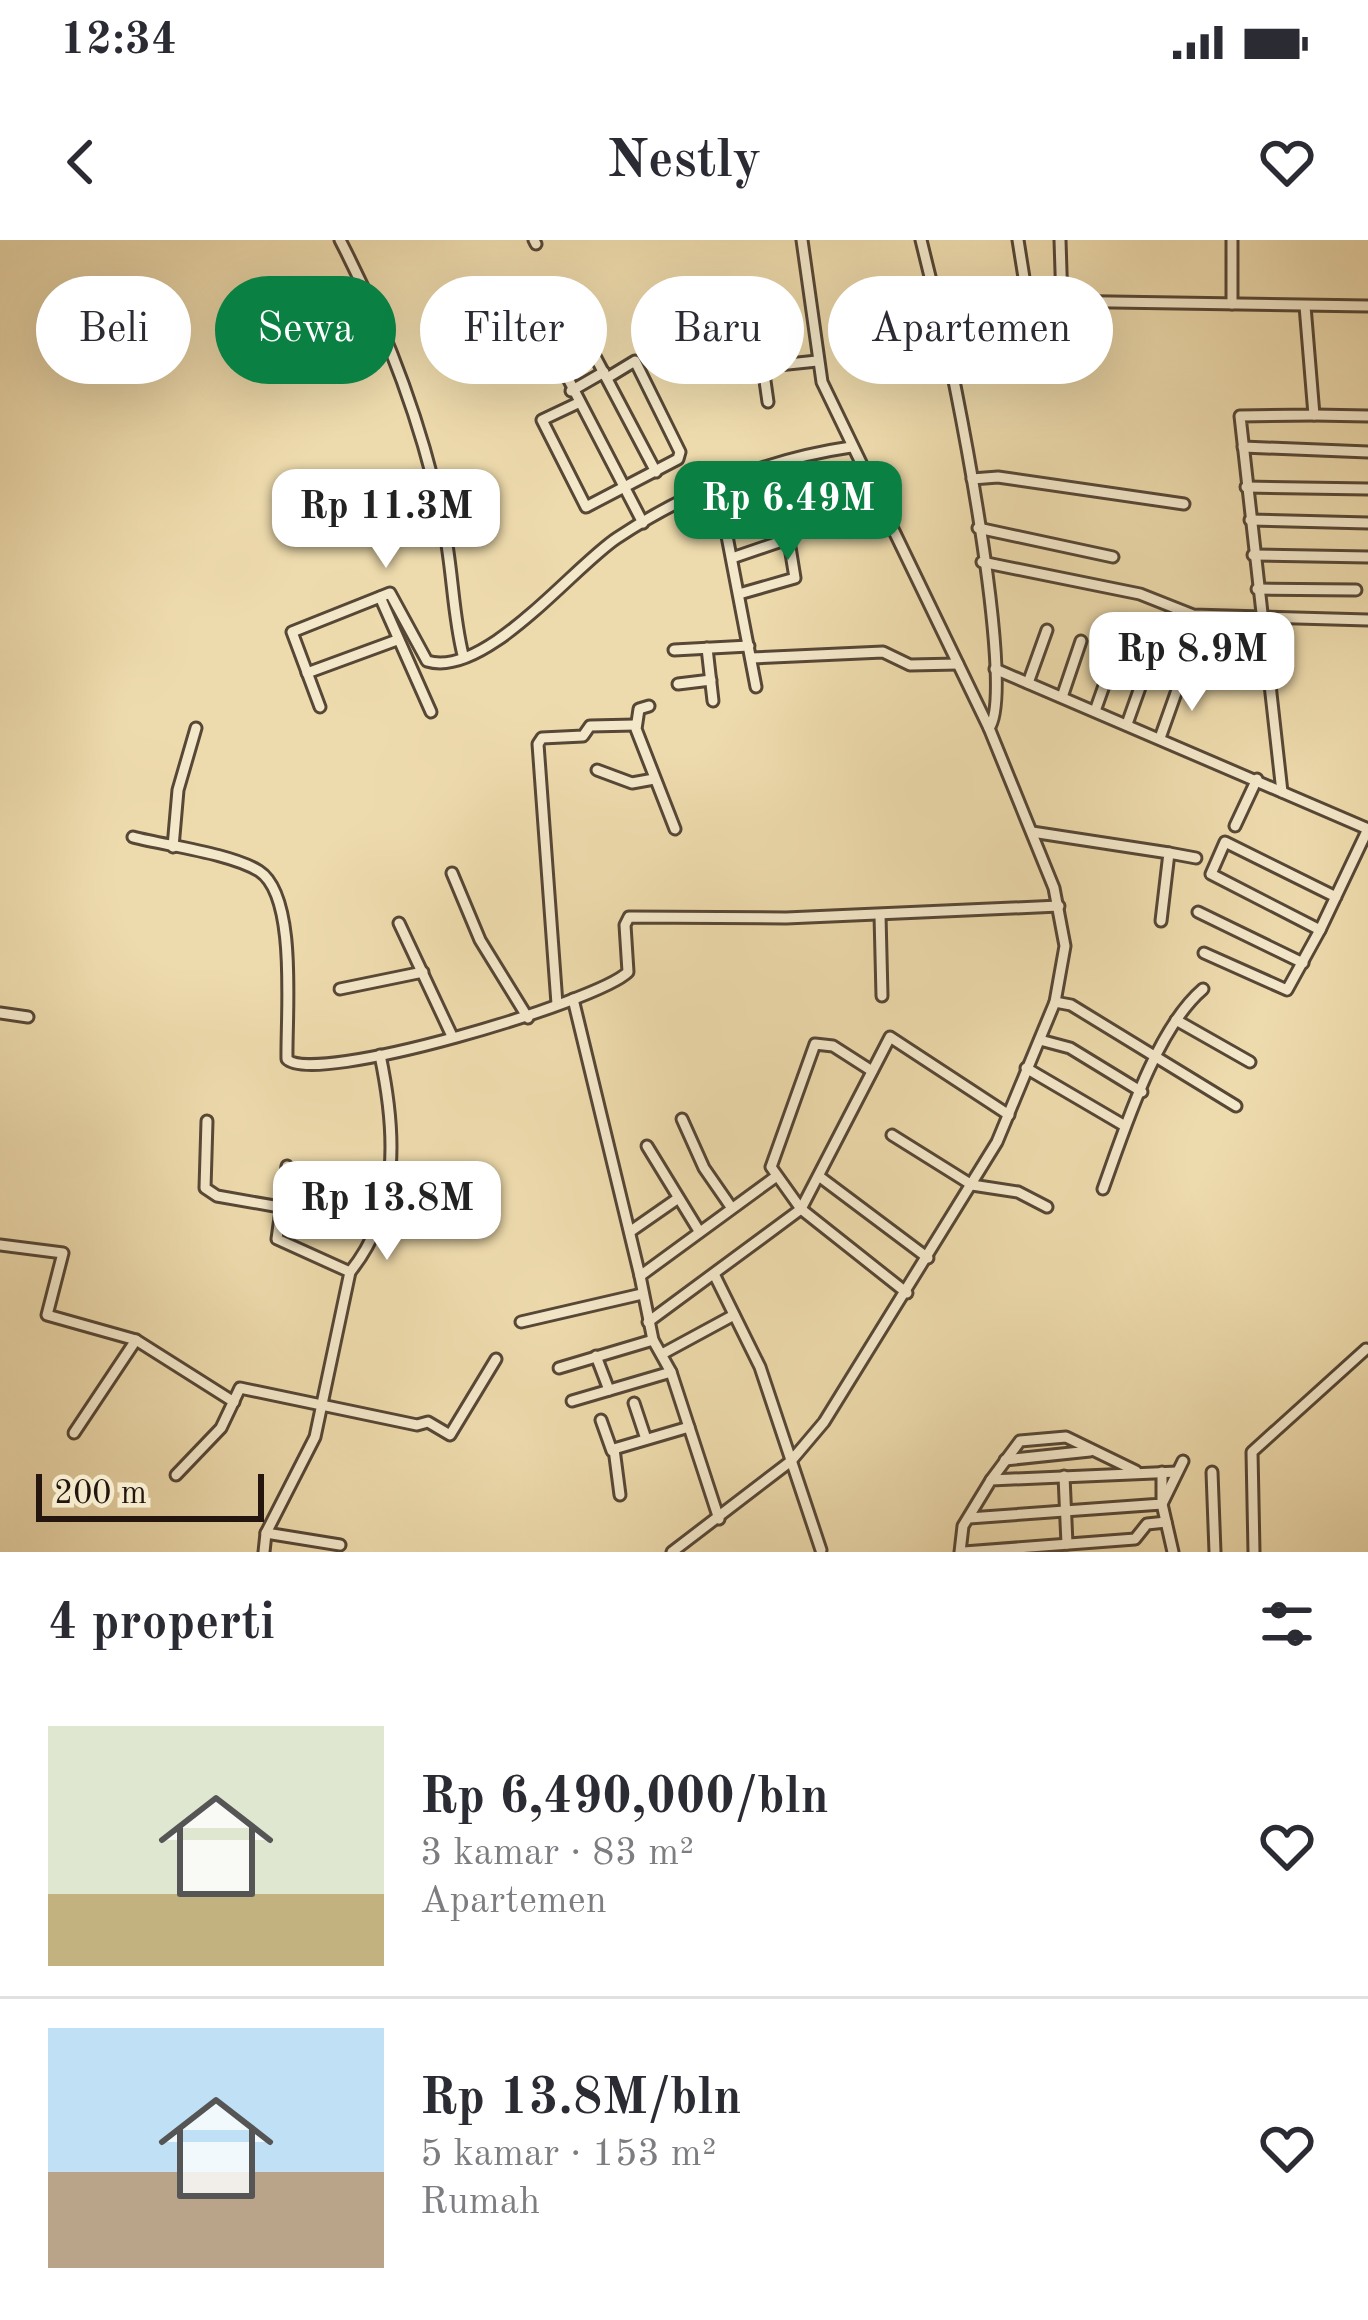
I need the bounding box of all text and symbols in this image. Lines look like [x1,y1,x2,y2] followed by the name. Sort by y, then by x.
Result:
[60,19,177,64] text: 12:34
[48,129,114,195] icon: back
[1254,129,1320,195] icon: heart
[607,135,761,189] text: Nestly
[36,276,191,384] chip: Beli
[215,276,396,384] chip: Sewa
[420,276,607,384] chip: Filter
[631,276,804,384] chip: Baru
[828,276,1113,384] chip: Apartemen
[664,461,912,563] pin: Rp 6.49M
[262,469,510,571] pin: Rp 11.3M
[701,480,875,519] text: Rp 6.49M
[299,488,473,527] text: Rp 11.3M
[1081,612,1303,714] pin: Rp 8.9M
[1116,631,1268,670] text: Rp 8.9M
[263,1161,511,1263] pin: Rp 13.8M
[300,1180,474,1219] text: Rp 13.8M
[36,1468,264,1521] scale bar
[54,1478,147,1511] text: 200 m
[1254,1591,1320,1657] icon: filters
[48,1599,275,1650] text: 4 properti
[420,1773,829,1824] text: Rp 6,490,000/bln
[144,1774,288,1918] icon: home
[1254,1813,1320,1879] icon: heart
[420,1834,694,1873] text: 3 kamar · 83 m²
[420,1882,607,1921] text: Apartemen
[420,2074,742,2125] text: Rp 13.8M/bln
[144,2076,288,2220] icon: home
[1254,2115,1320,2181] icon: heart
[420,2135,717,2174] text: 5 kamar · 153 m²
[420,2183,540,2222] text: Rumah

